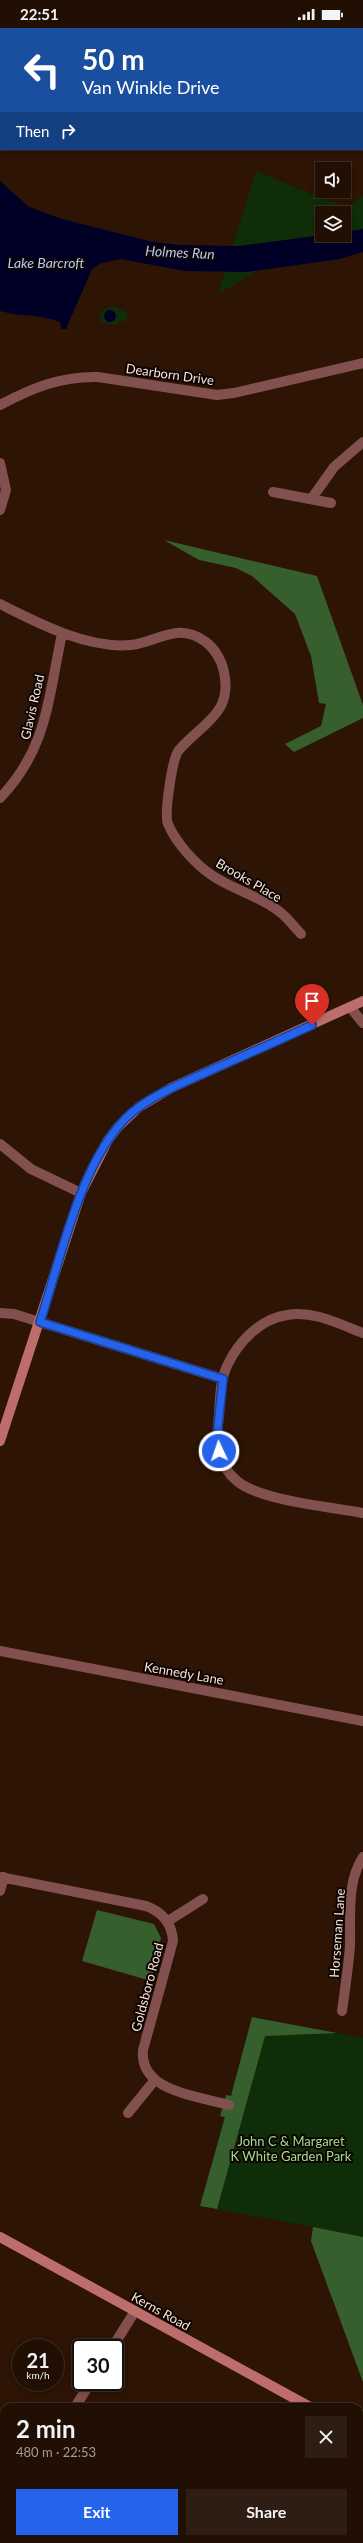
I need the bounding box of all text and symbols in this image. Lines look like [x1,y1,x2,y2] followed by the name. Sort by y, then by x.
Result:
[20,5,59,23] text: 22:51
[82,42,145,76] text: 50 m
[16,44,68,96] icon: left
[82,76,220,98] text: Van Winkle Drive
[57,120,79,142] icon: right
[16,122,49,140] text: Then
[315,162,351,242] map controls
[315,162,351,198] button: sound
[315,206,351,242] button: layers
[145,242,215,262] water label: Holmes Run
[8,254,84,271] water label: Lake Barcroft
[125,360,215,388] street label: Dearborn Drive
[17,673,47,741] street label: Glavis Road
[213,855,285,905] street label: Brooks Place
[295,984,329,1025] pin
[301,990,323,1012] icon: arrive
[198,1430,240,1472] position arrow
[143,1658,225,1688] street label: Kennedy Lane
[326,1888,348,1978] street label: Horseman Lane
[127,1941,167,2033] street label: Goldsboro Road
[231,2133,352,2164] park label: John C & Margaret K White Garden Park
[129,2288,193,2334] street label: Kerns Road
[72,2339,124,2391] speed limit sign: 30
[26,2348,50,2372] text: 21
[26,2369,50,2381] text: km/h
[16,2414,76,2443] text: 2 min
[305,2416,347,2458] button: close
[16,2444,96,2460] text: 480 m · 22:53
[16,2489,178,2535] button: Exit
[186,2489,347,2535] button: Share

